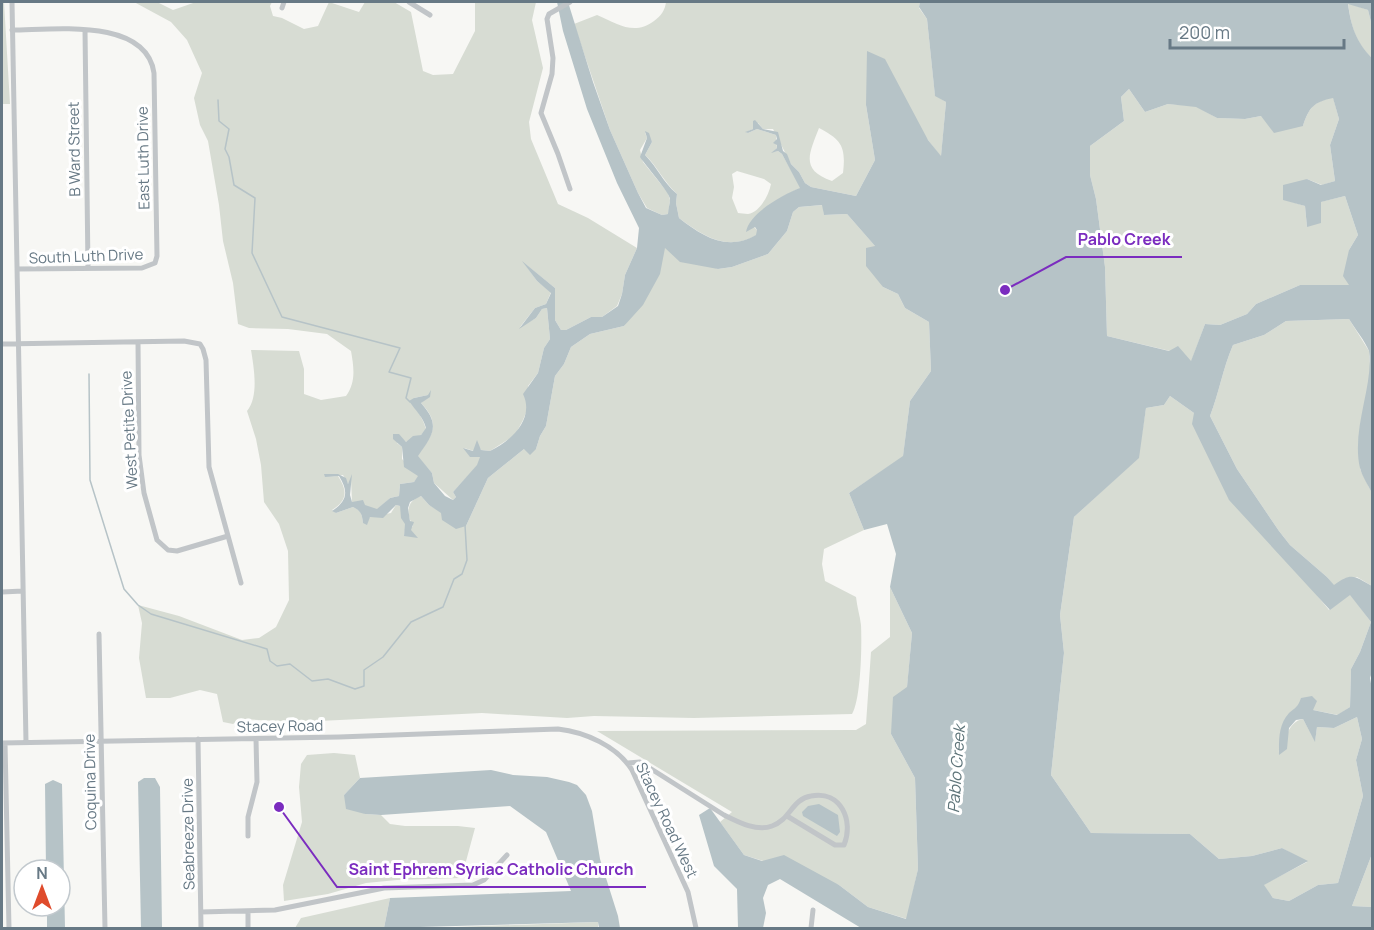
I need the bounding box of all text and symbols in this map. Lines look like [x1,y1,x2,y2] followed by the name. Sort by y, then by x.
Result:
[1170,12,1344,50] scale bar
[1179,20,1230,44] text: 200 m
[63,101,85,197] street label: B Ward Street
[132,106,154,210] street label: East Luth Drive
[1066,223,1182,257] callout: Pablo Creek
[1078,228,1171,250] text: Pablo Creek
[28,244,144,268] street label: South Luth Drive
[115,370,143,490] street label: West Petite Drive
[236,715,324,737] street label: Stacey Road
[942,722,970,814] water label: Pablo Creek
[79,733,101,830] street label: Coquina Drive
[631,759,703,881] street label: Stacey Road West
[177,778,199,890] street label: Seabreeze Drive
[337,853,646,887] callout: Saint Ephrem Syriac Catholic Church
[12,858,72,918] north arrow
[348,858,634,880] text: Saint Ephrem Syriac Catholic Church
[36,862,48,884] text: N

